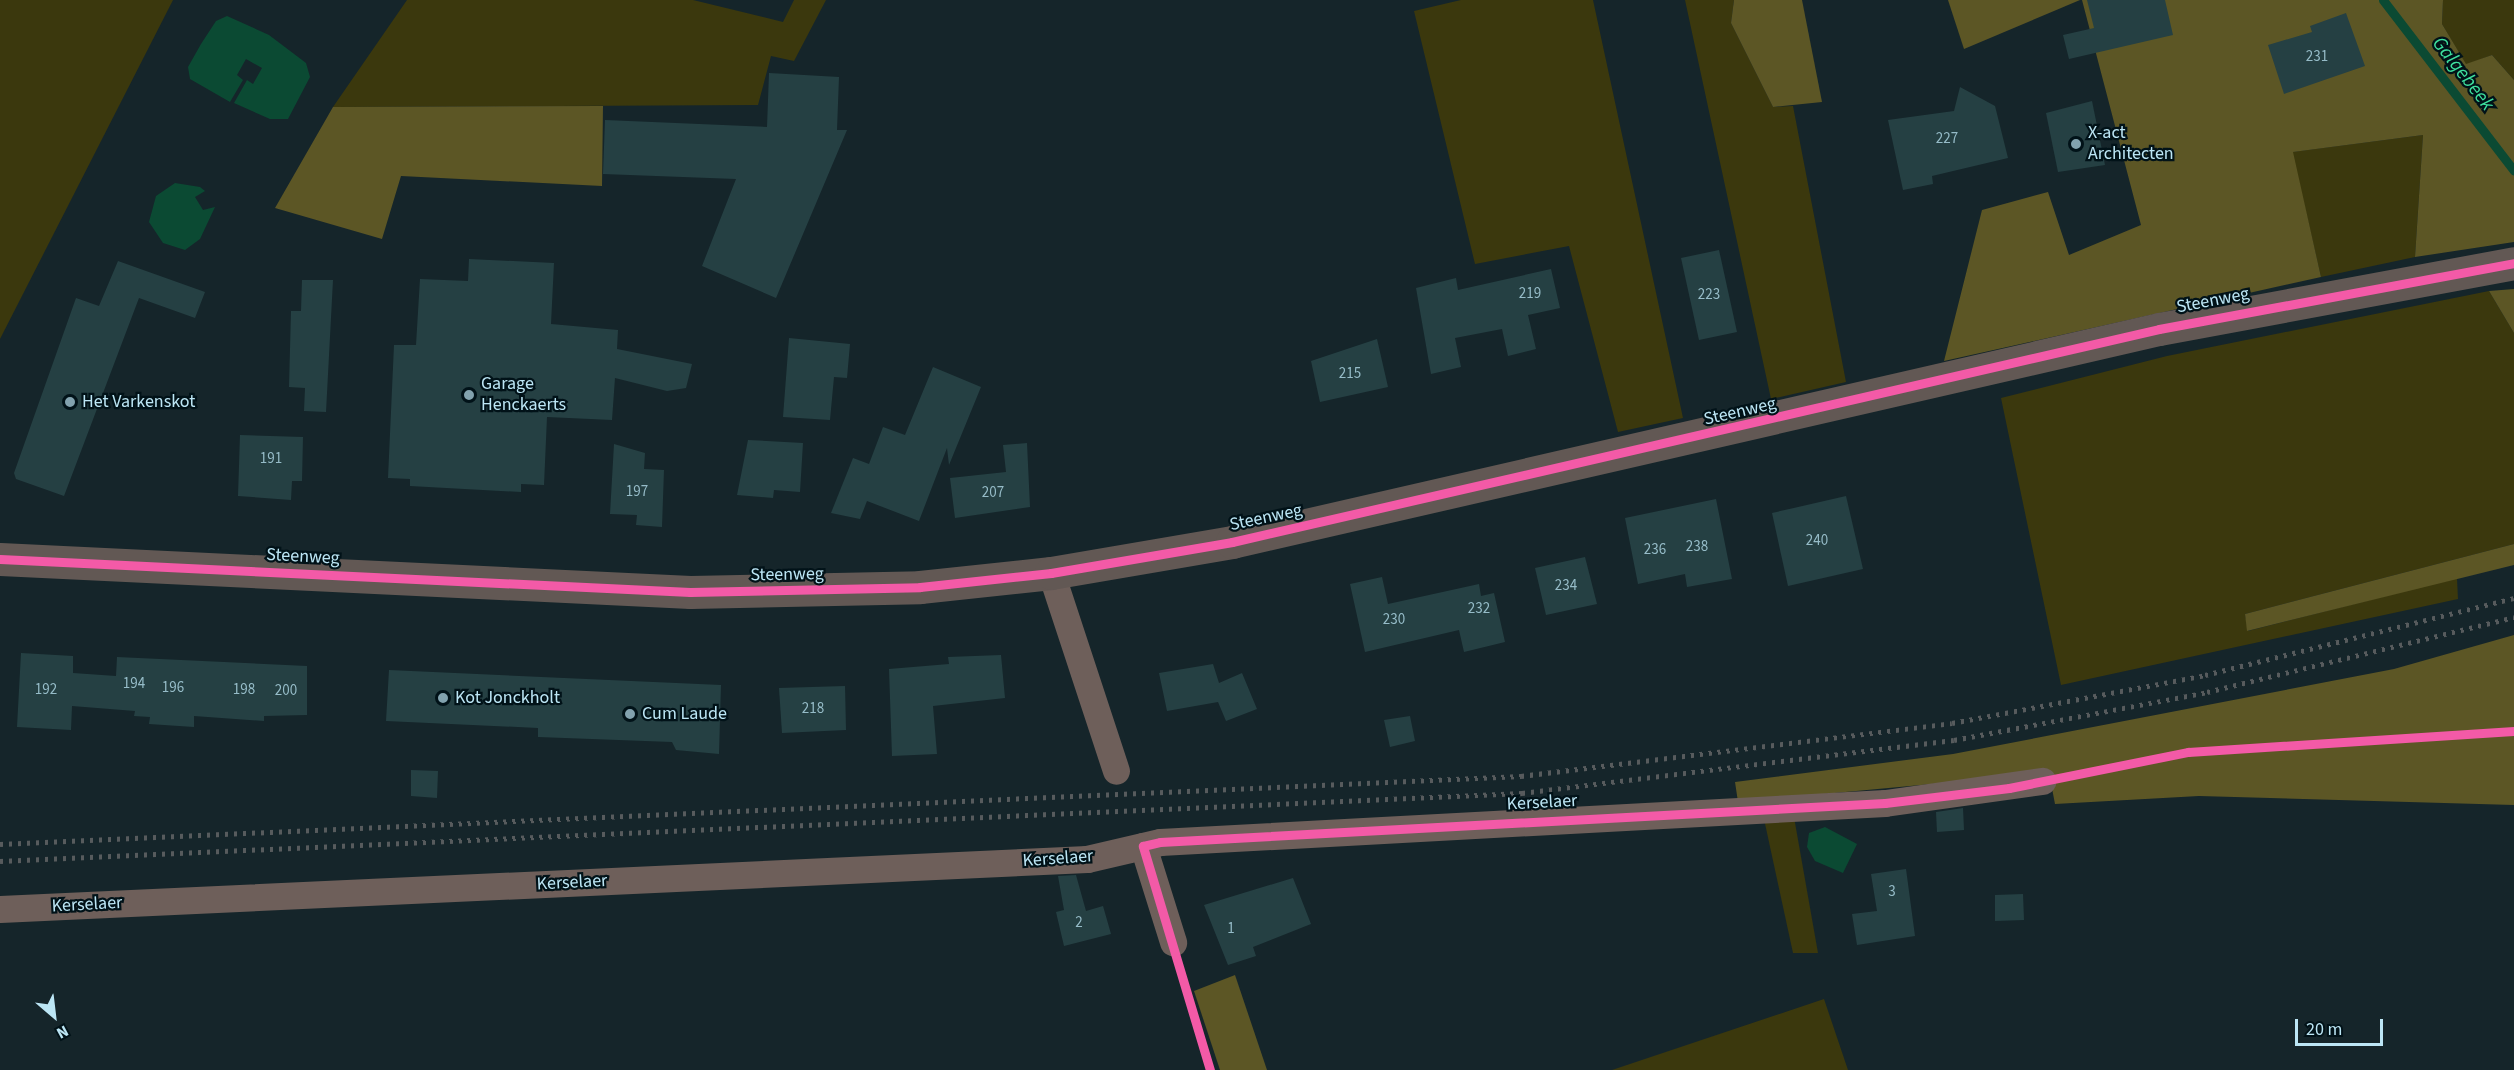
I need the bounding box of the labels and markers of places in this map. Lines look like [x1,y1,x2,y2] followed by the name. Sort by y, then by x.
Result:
[2088,123,2174,166] place label: X-act Architecten
[2069,137,2083,151] marker: X-act Architecten
[481,374,566,416] place label: Garage Henckaerts
[462,388,476,402] marker: Garage Henckaerts
[82,391,195,413] place label: Het Varkenskot
[63,395,77,409] marker: Het Varkenskot
[455,687,560,709] place label: Kot Jonckholt
[436,691,450,705] marker: Kot Jonckholt
[642,703,727,725] place label: Cum Laude
[623,707,637,721] marker: Cum Laude

